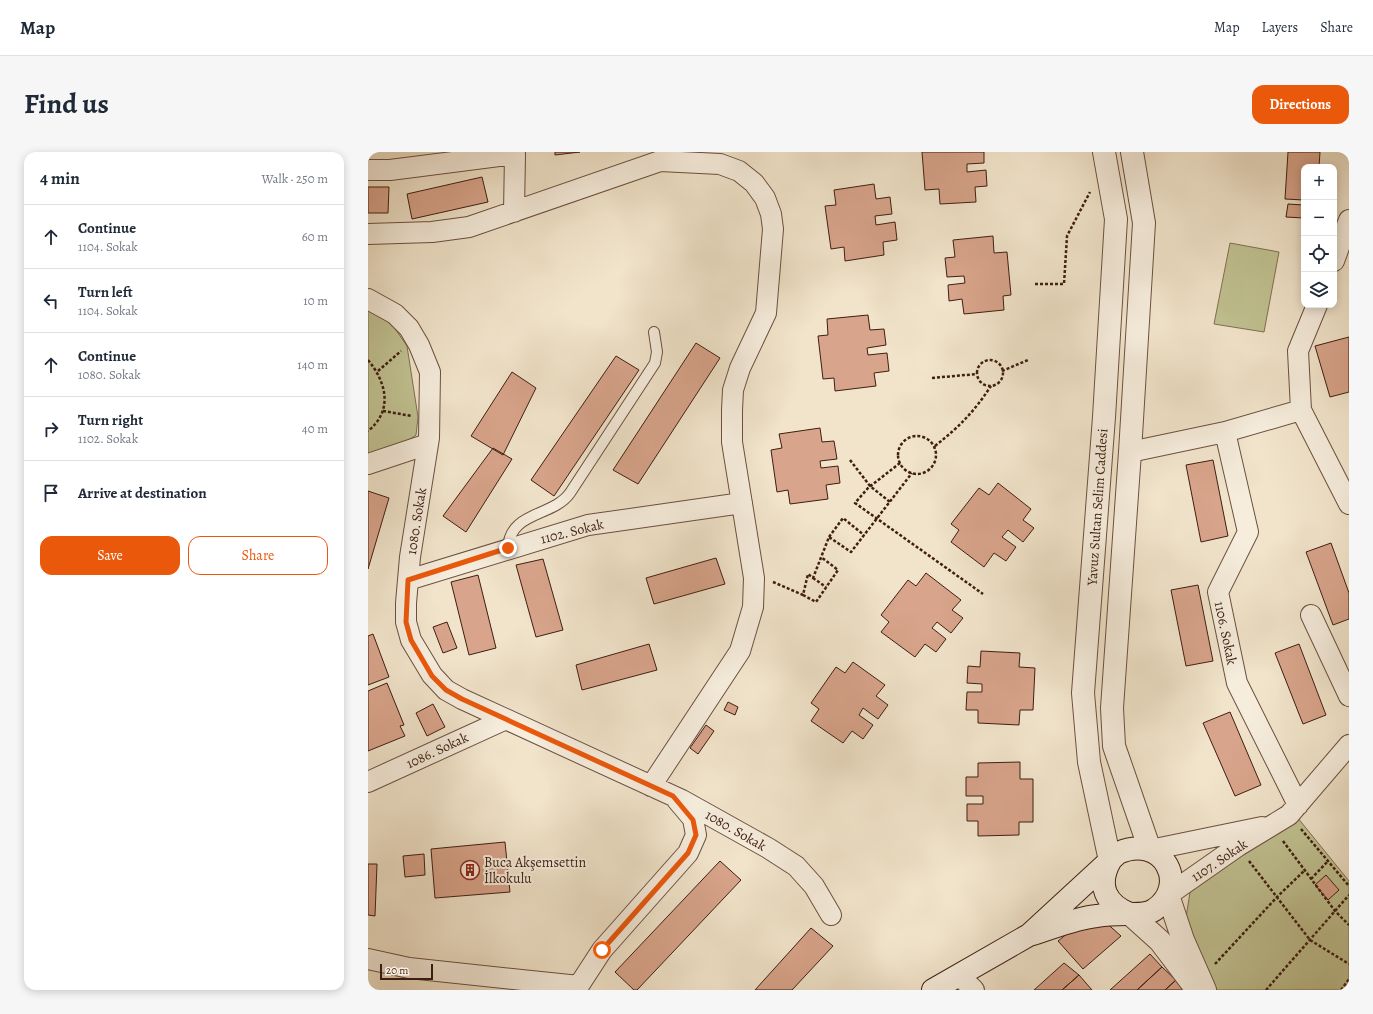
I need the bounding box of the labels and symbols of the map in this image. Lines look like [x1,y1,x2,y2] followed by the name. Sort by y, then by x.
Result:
[1082,428,1112,587] street label: Yavuz Sultan Selim Caddesi
[402,486,431,556] street label: 1080. Sokak
[538,514,606,549] street label: 1102. Sokak
[499,539,517,557] route end
[1210,600,1242,667] street label: 1106. Sokak
[403,728,471,773] street label: 1086. Sokak
[702,805,770,856] street label: 1080. Sokak
[1187,835,1251,886] street label: 1107. Sokak
[484,853,587,888] place label: Buca Akşemsettin İlkokulu
[459,859,481,881] building icon: Buca Akşemsettin İlkokulu
[593,941,611,959] route start
[380,962,433,981] scale bar

